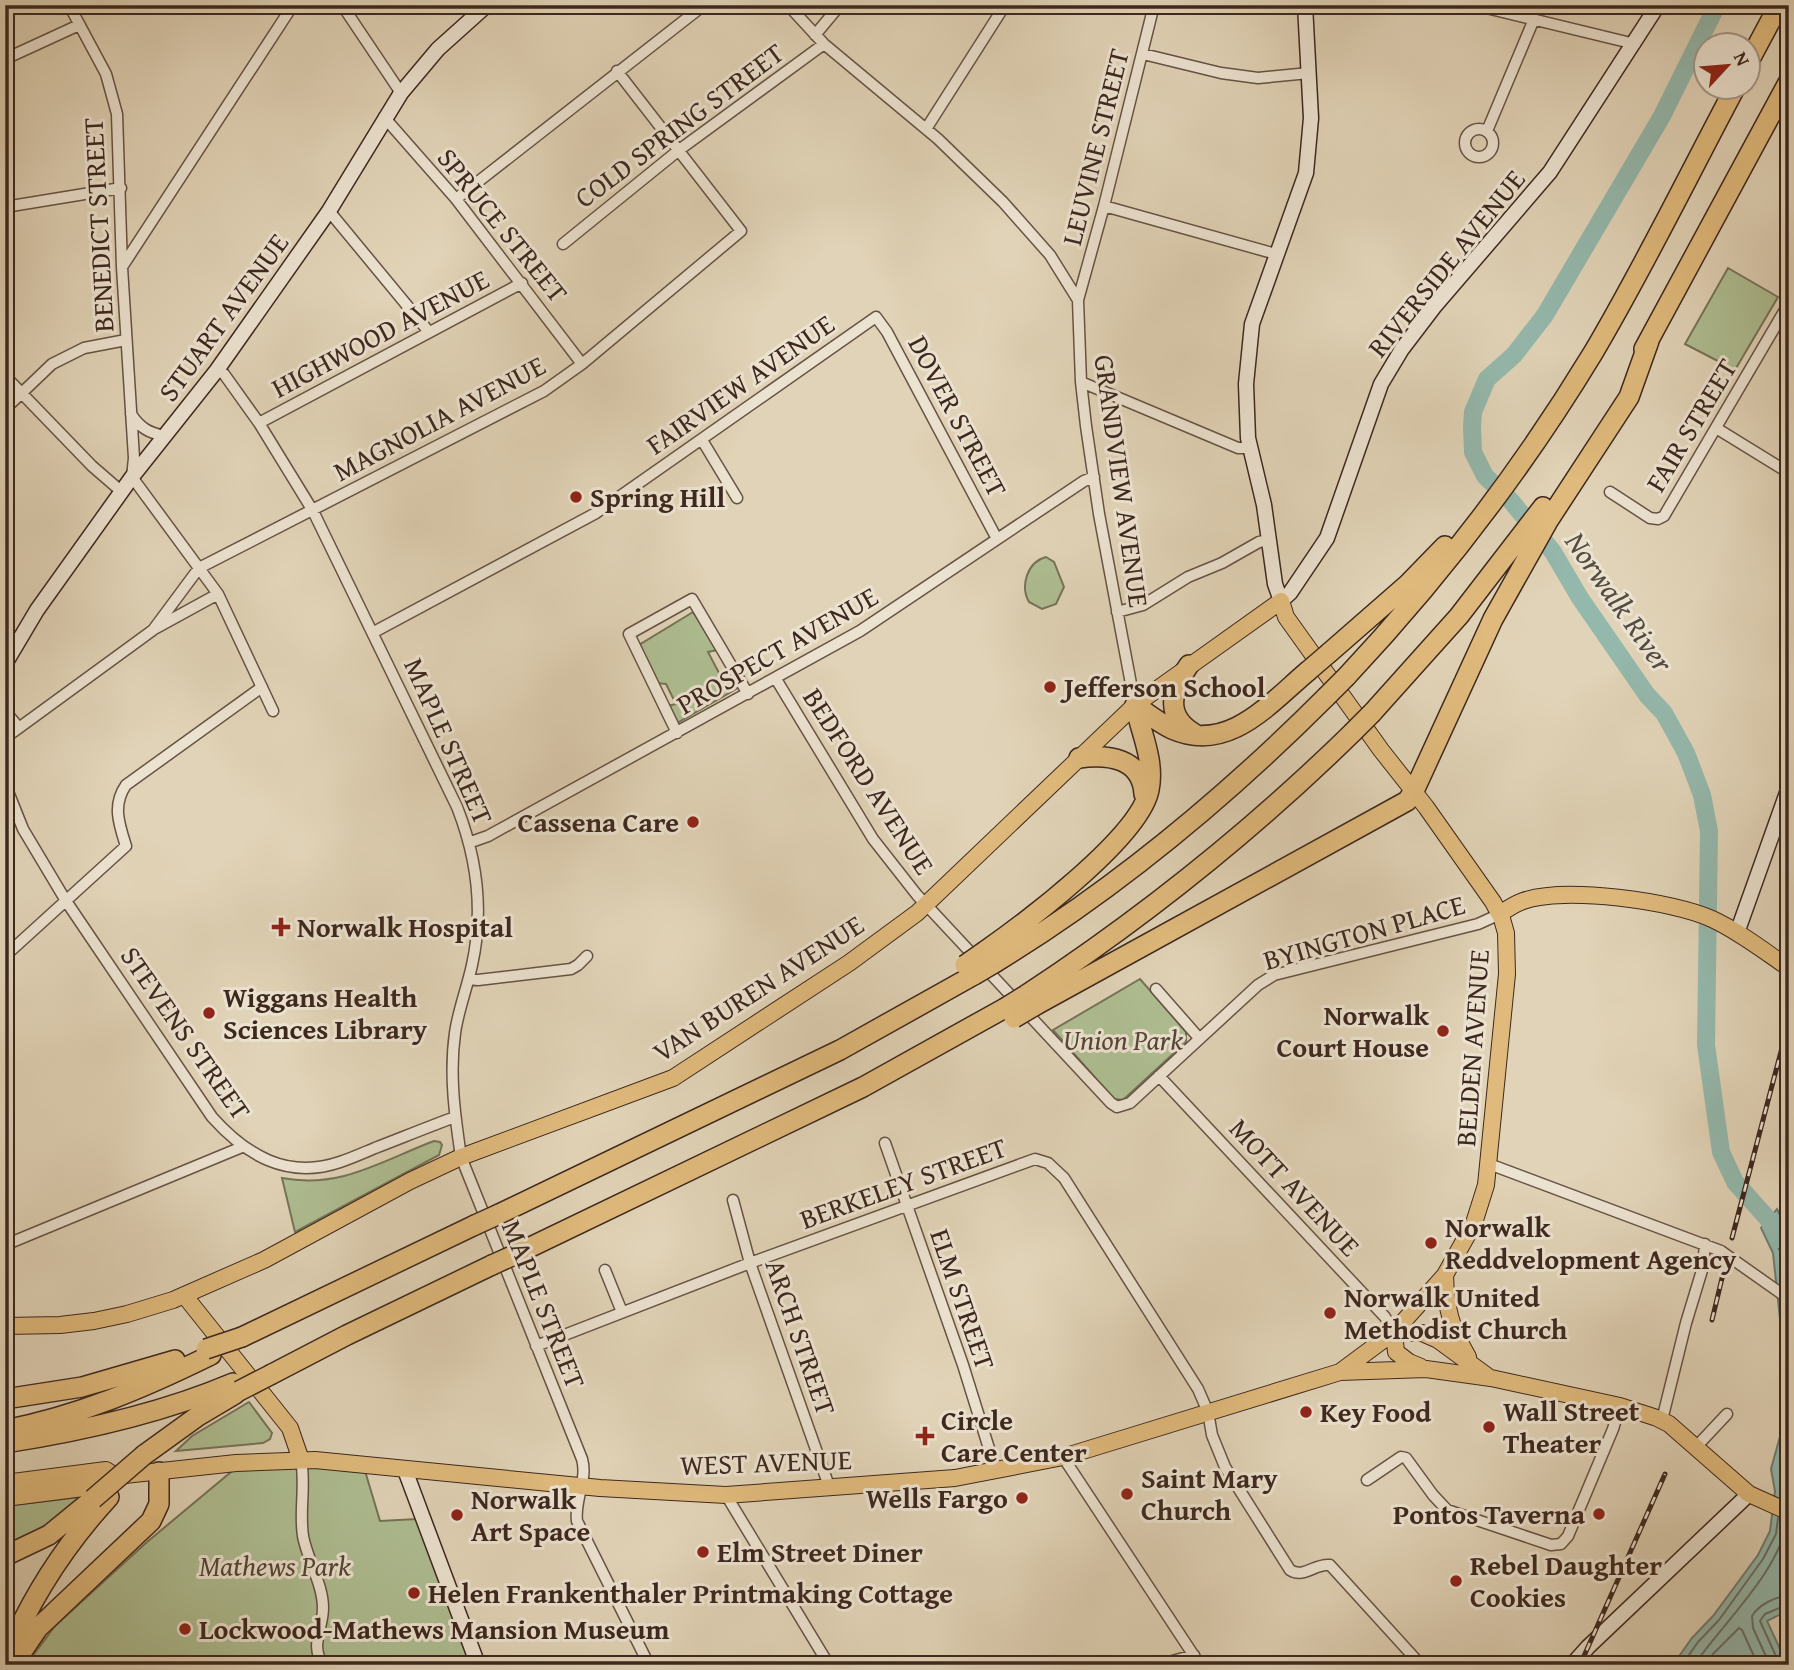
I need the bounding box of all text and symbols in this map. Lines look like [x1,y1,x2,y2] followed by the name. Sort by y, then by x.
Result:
[565,32,792,217] street label: COLD SPRING STREET
[1692,32,1762,102] north arrow
[1050,44,1139,250] street label: LEUVINE STREET
[1727,47,1758,71] text: N
[71,116,124,333] street label: BENEDICT STREET
[428,139,579,311] street label: SPRUCE STREET
[1357,160,1534,365] street label: RIVERSIDE AVENUE
[148,224,298,409] street label: STUART AVENUE
[264,258,496,407] street label: HIGHWOOD AVENUE
[637,303,842,464] street label: FAIRVIEW AVENUE
[899,328,1018,504] street label: DOVER STREET
[325,344,552,491] street label: MAGNOLIA AVENUE
[1635,350,1747,499] street label: FAIR STREET
[1084,352,1161,610] street label: GRANDVIEW AVENUE
[590,476,725,517] place label: Spring Hill
[568,489,584,505] marker: Spring Hill
[1554,521,1685,681] water label: Norwalk River
[668,575,885,724] street label: PROSPECT AVENUE
[394,651,505,831] street label: MAPLE STREET
[1060,666,1266,707] place label: Jefferson School
[794,679,945,882] street label: BEDFORD AVENUE
[1042,679,1058,695] marker: Jefferson School
[518,801,679,842] place label: Cassena Care
[685,814,701,830] marker: Cassena Care
[1258,883,1469,980] street label: BYINGTON PLACE
[644,904,871,1071] street label: VAN BUREN AVENUE
[297,906,513,947] place label: Norwalk Hospital
[271,917,291,937] marker: Norwalk Hospital
[111,938,262,1128] street label: STEVENS STREET
[1444,948,1499,1148] street label: BELDEN AVENUE
[223,976,428,1049] place label: Wiggans Health Sciences Library
[1276,994,1430,1067] place label: Norwalk Court House
[201,1005,217,1021] marker: Wiggans Health Sciences Library
[1063,1019,1183,1060] park label: Union Park
[1435,1023,1451,1039] marker: Norwalk Court House
[1220,1108,1370,1265] street label: MOTT AVENUE
[794,1126,1012,1239] street label: BERKELEY STREET
[1445,1206,1737,1279] place label: Norwalk Reddvelopment Agency
[492,1213,597,1395] street label: MAPLE STREET
[920,1223,1007,1375] street label: ELM STREET
[1423,1235,1439,1251] marker: Norwalk Reddvelopment Agency
[756,1253,847,1421] street label: ARCH STREET
[1344,1276,1568,1349] place label: Norwalk United Methodist Church
[1322,1305,1338,1321] marker: Norwalk United Methodist Church
[1503,1390,1640,1463] place label: Wall Street Theater
[1320,1391,1432,1432] place label: Key Food
[941,1399,1087,1472] place label: Circle Care Center
[1298,1404,1314,1420] marker: Key Food
[1481,1419,1497,1435] marker: Wall Street Theater
[915,1426,935,1446] marker: Circle Care Center
[679,1438,853,1485] street label: WEST AVENUE
[1141,1457,1278,1530] place label: Saint Mary Church
[866,1477,1008,1518] place label: Wells Fargo
[471,1478,590,1551] place label: Norwalk Art Space
[1119,1486,1135,1502] marker: Saint Mary Church
[1014,1490,1030,1506] marker: Wells Fargo
[1393,1493,1586,1534] place label: Pontos Taverna
[1591,1506,1607,1522] marker: Pontos Taverna
[449,1507,465,1523] marker: Norwalk Art Space
[717,1531,923,1572] place label: Elm Street Diner
[695,1544,711,1560] marker: Elm Street Diner
[1470,1544,1662,1617] place label: Rebel Daughter Cookies
[199,1545,351,1586] park label: Mathews Park
[428,1572,953,1613] place label: Helen Frankenthaler Printmaking Cottage
[1448,1573,1464,1589] marker: Rebel Daughter Cookies
[406,1585,422,1601] marker: Helen Frankenthaler Printmaking Cottage
[199,1608,670,1649] place label: Lockwood-Mathews Mansion Museum
[177,1621,193,1637] marker: Lockwood-Mathews Mansion Museum

